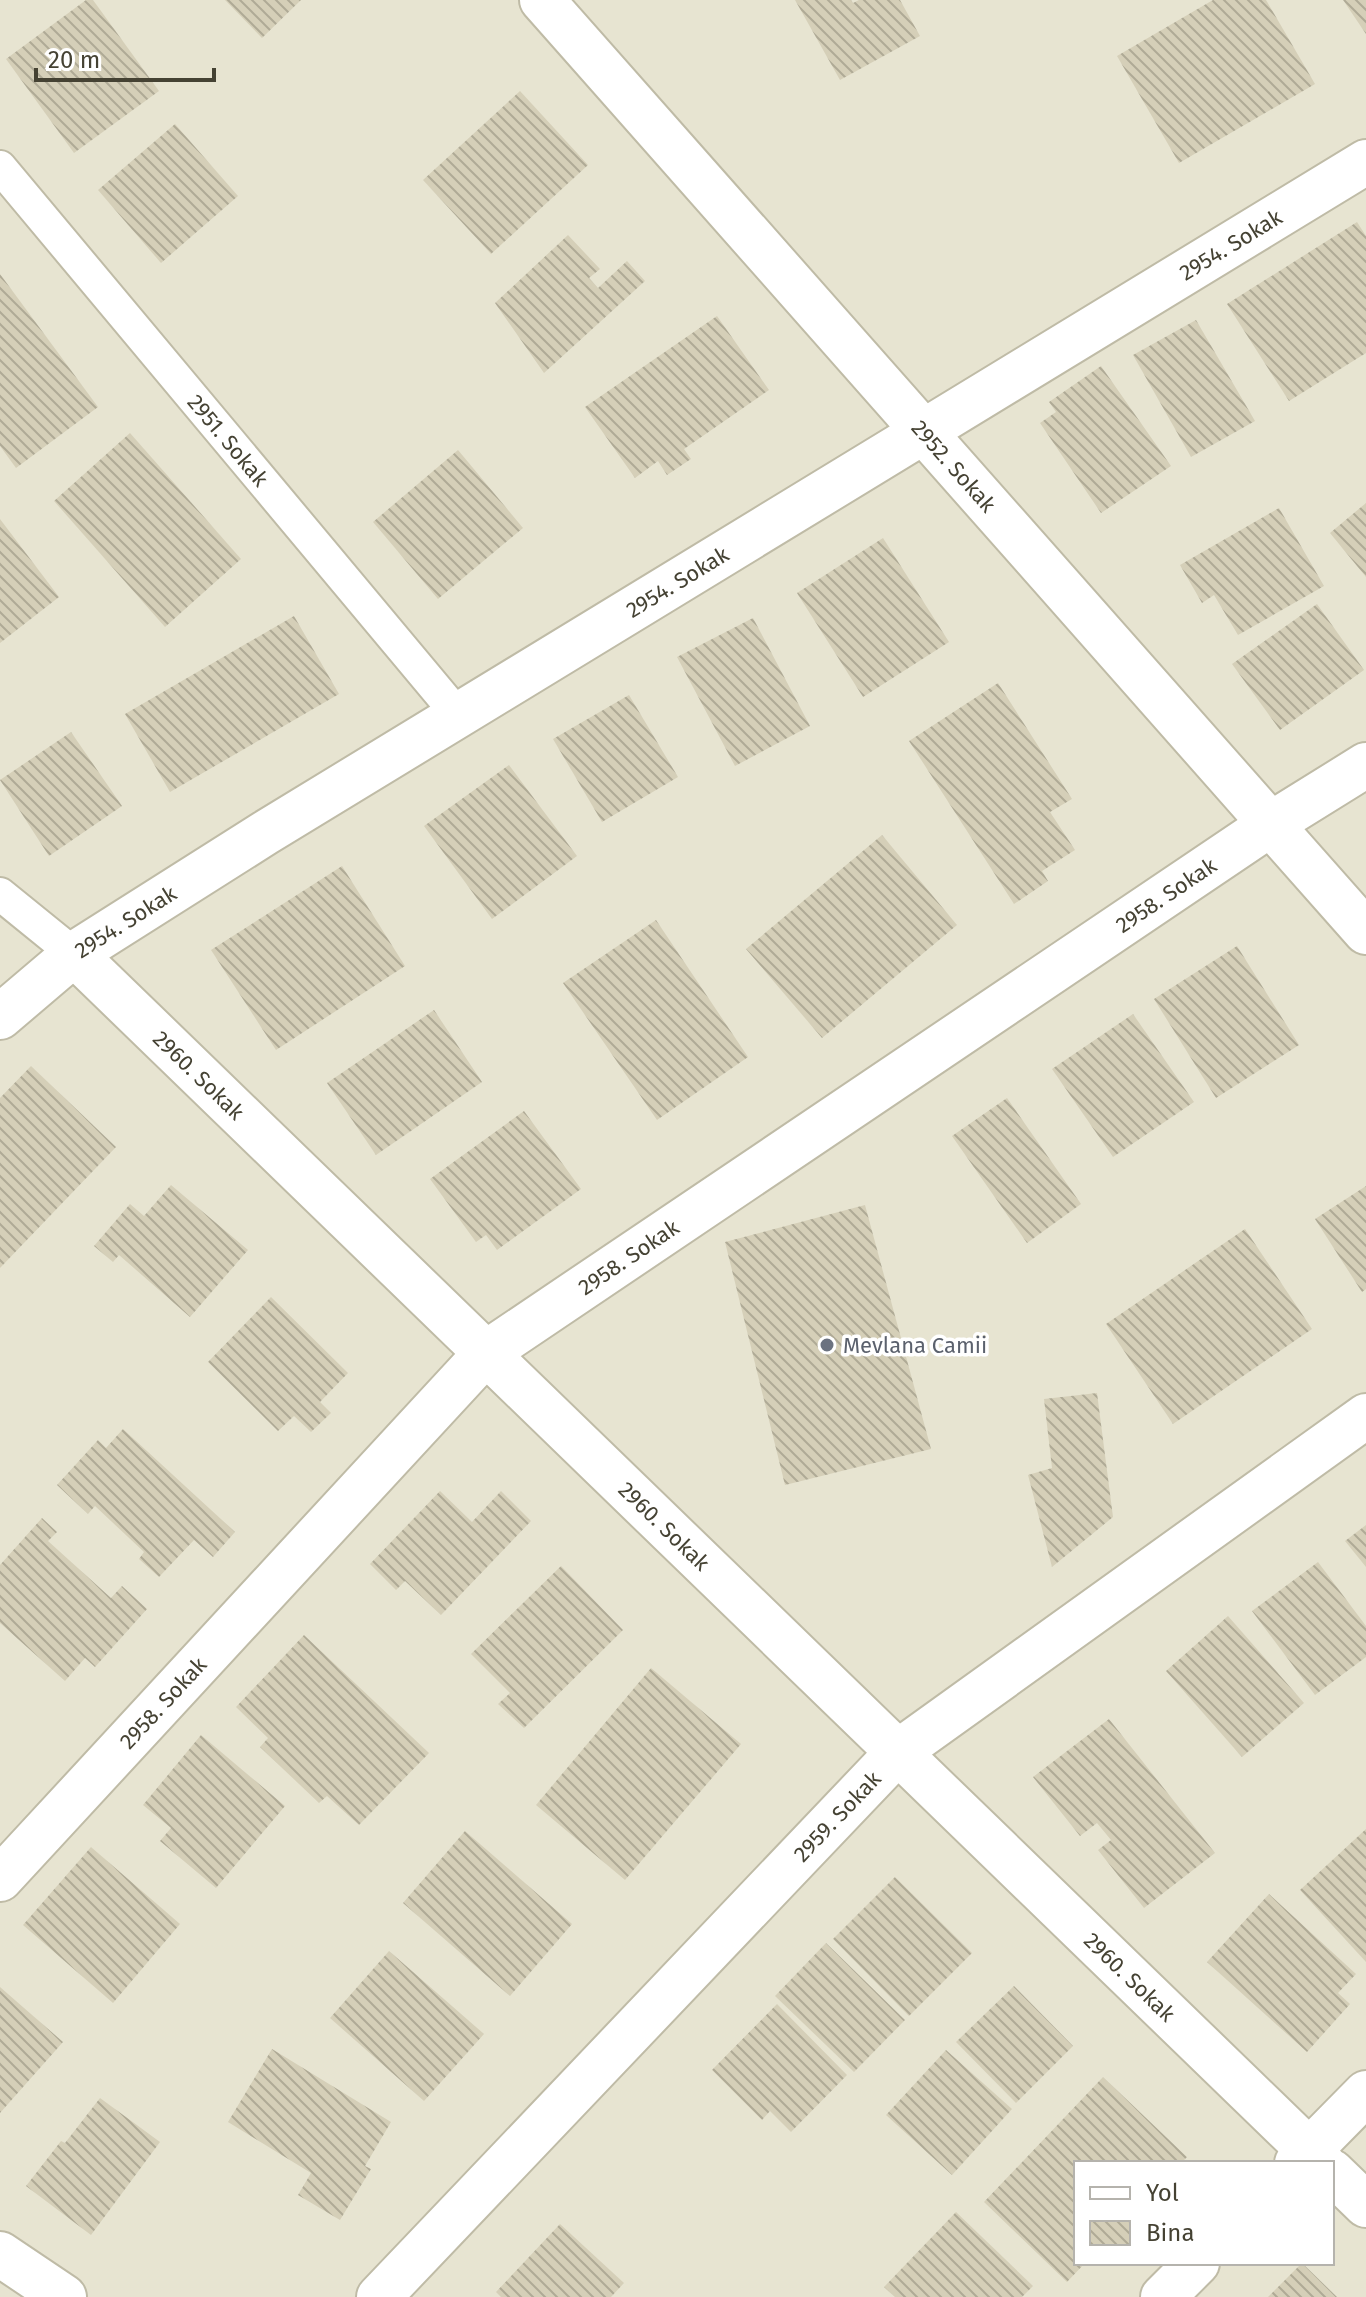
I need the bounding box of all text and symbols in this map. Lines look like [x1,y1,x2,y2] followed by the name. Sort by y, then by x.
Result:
[36,32,214,82] scale bar
[48,46,100,74] text: 20 m
[1174,203,1287,286] street label: 2954. Sokak
[182,389,275,492] street label: 2951. Sokak
[906,414,1002,518] street label: 2952. Sokak
[621,540,734,623] street label: 2954. Sokak
[1110,851,1222,938] street label: 2958. Sokak
[70,879,182,964] street label: 2954. Sokak
[148,1025,251,1126] street label: 2960. Sokak
[573,1213,685,1300] street label: 2958. Sokak
[843,1332,987,1359] place label: Mevlana Camii
[818,1336,836,1354] marker: Mevlana Camii
[613,1476,716,1577] street label: 2960. Sokak
[114,1651,212,1754] street label: 2958. Sokak
[788,1765,887,1867] street label: 2959. Sokak
[1079,1927,1182,2028] street label: 2960. Sokak
[1074,2161,1334,2265] legend
[1146,2179,1179,2207] text: Yol
[1146,2219,1194,2247] text: Bina

